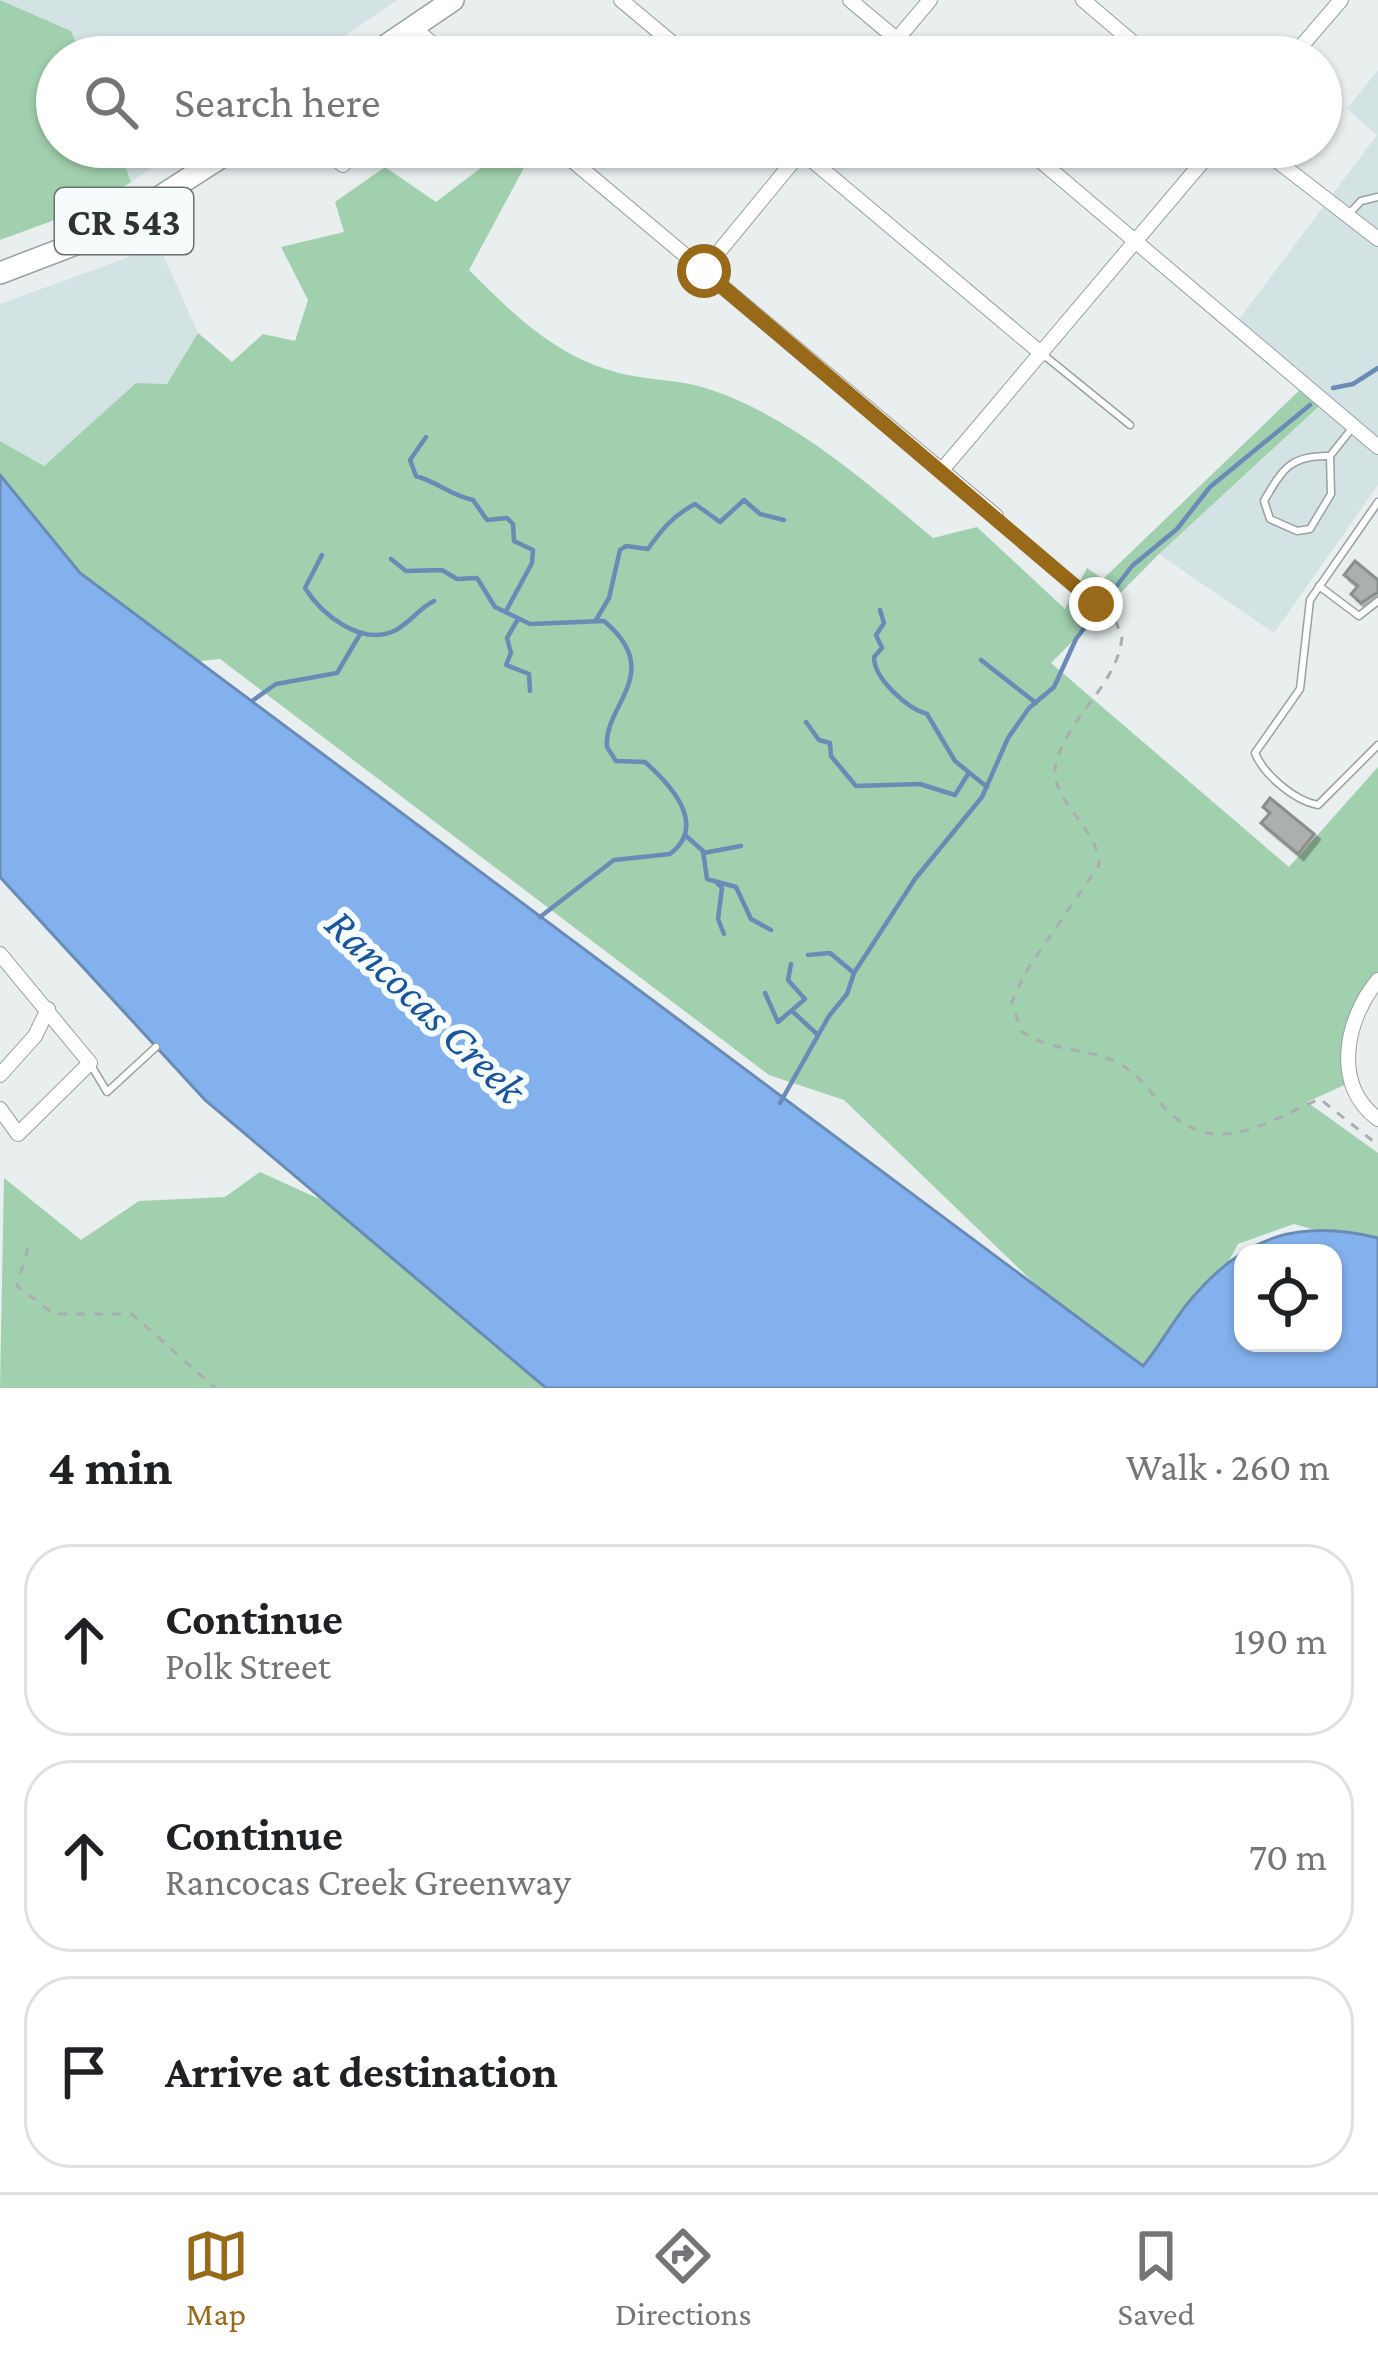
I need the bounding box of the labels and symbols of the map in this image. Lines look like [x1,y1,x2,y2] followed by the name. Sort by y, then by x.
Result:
[55,188,193,254] road number: CR 543
[677,244,731,298] route start
[1069,577,1123,631] route end
[316,898,538,1115] water label: Rancocas Creek

